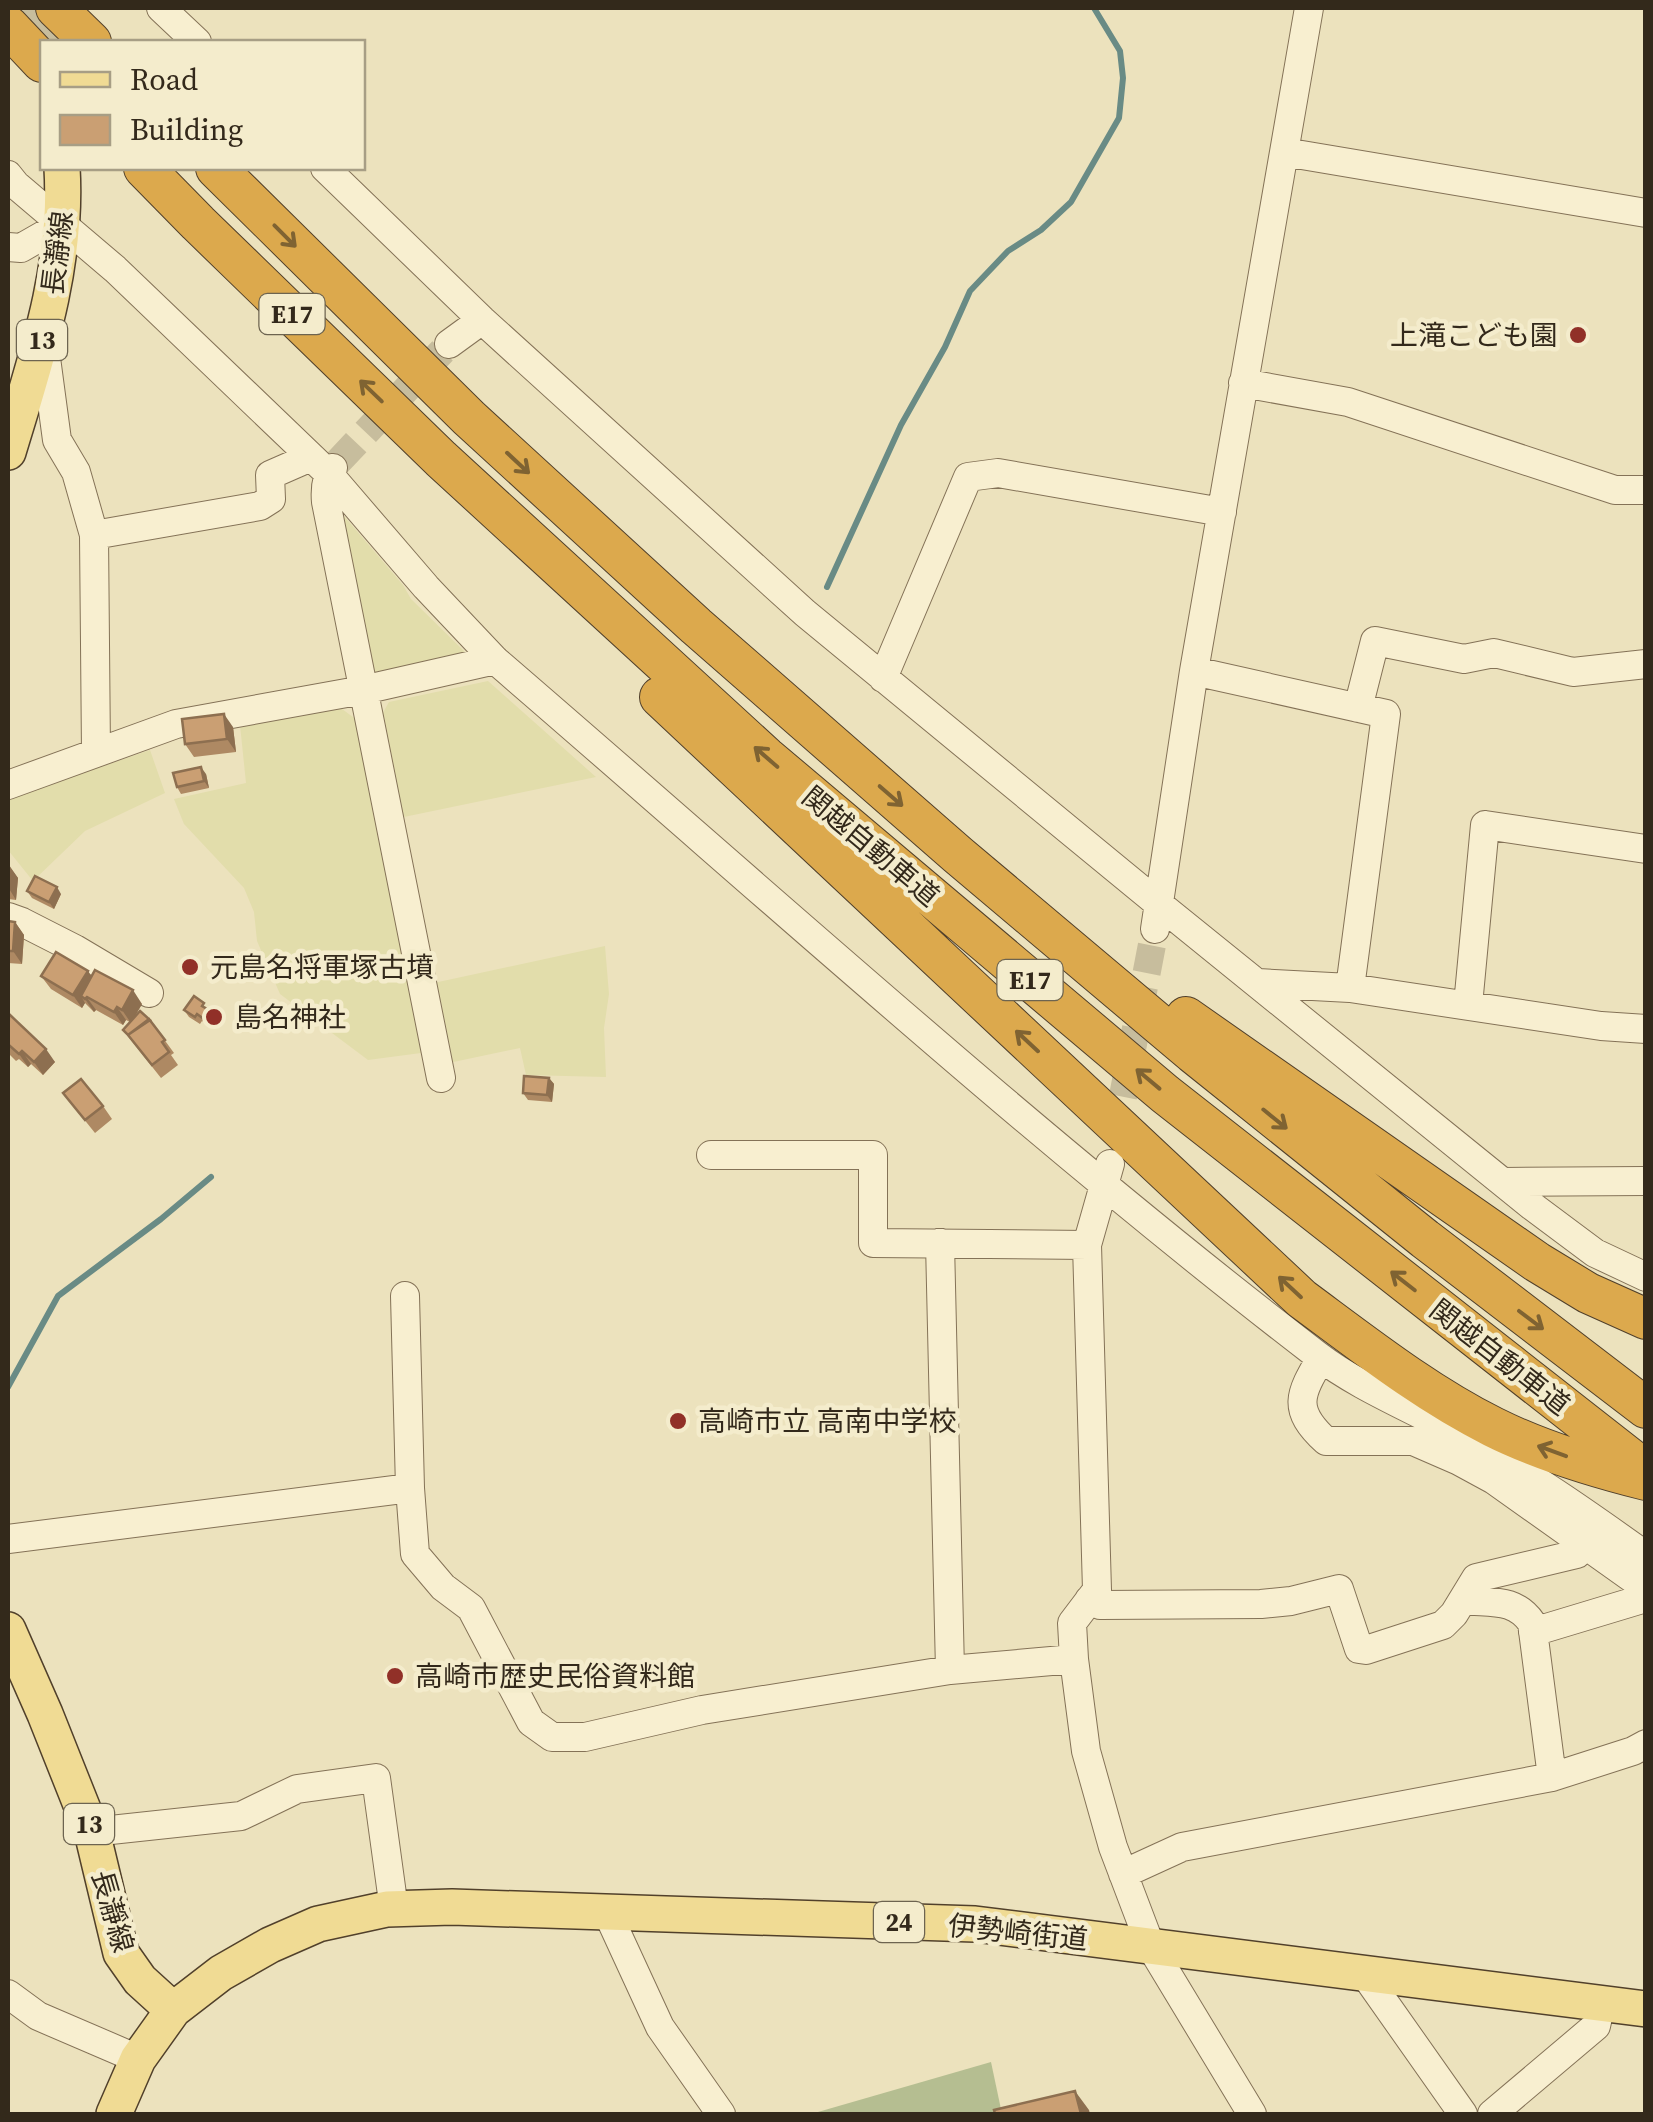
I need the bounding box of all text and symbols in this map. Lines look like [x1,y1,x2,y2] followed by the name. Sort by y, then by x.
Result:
[40,40,365,170] legend
[130,59,198,100] text: Road
[130,109,243,150] text: Building
[33,209,81,297] street label: 長瀞線
[273,224,297,248] one-way arrow
[260,294,324,334] road number: E17
[1390,316,1558,354] place label: 上滝こども園
[17,320,67,360] road number: 13
[1567,324,1589,346] marker: 上滝こども園
[359,379,383,403] one-way arrow
[505,451,530,474] one-way arrow
[754,745,779,768] one-way arrow
[794,777,948,915] street label: 関越自動車道
[877,785,903,807] one-way arrow
[210,948,434,986] place label: 元島名将軍塚古墳
[179,956,201,978] marker: 元島名将軍塚古墳
[998,960,1062,1000] road number: E17
[234,998,346,1036] place label: 島名神社
[203,1006,225,1028] marker: 島名神社
[1015,1030,1040,1053] one-way arrow
[1136,1069,1162,1091] one-way arrow
[1261,1108,1288,1129] one-way arrow
[1390,1271,1417,1292] one-way arrow
[1278,1275,1302,1299] one-way arrow
[1422,1290,1578,1424] street label: 関越自動車道
[1517,1309,1544,1330] one-way arrow
[698,1402,957,1440] place label: 高崎市立 高南中学校
[667,1410,689,1432] marker: 高崎市立 高南中学校
[1538,1441,1569,1459] one-way arrow
[415,1657,695,1695] place label: 高崎市歴史民俗資料館
[384,1665,406,1687] marker: 高崎市歴史民俗資料館
[64,1804,114,1844] road number: 13
[83,1865,143,1957] street label: 長瀞線
[874,1902,924,1942] road number: 24
[946,1906,1090,1958] street label: 伊勢崎街道

